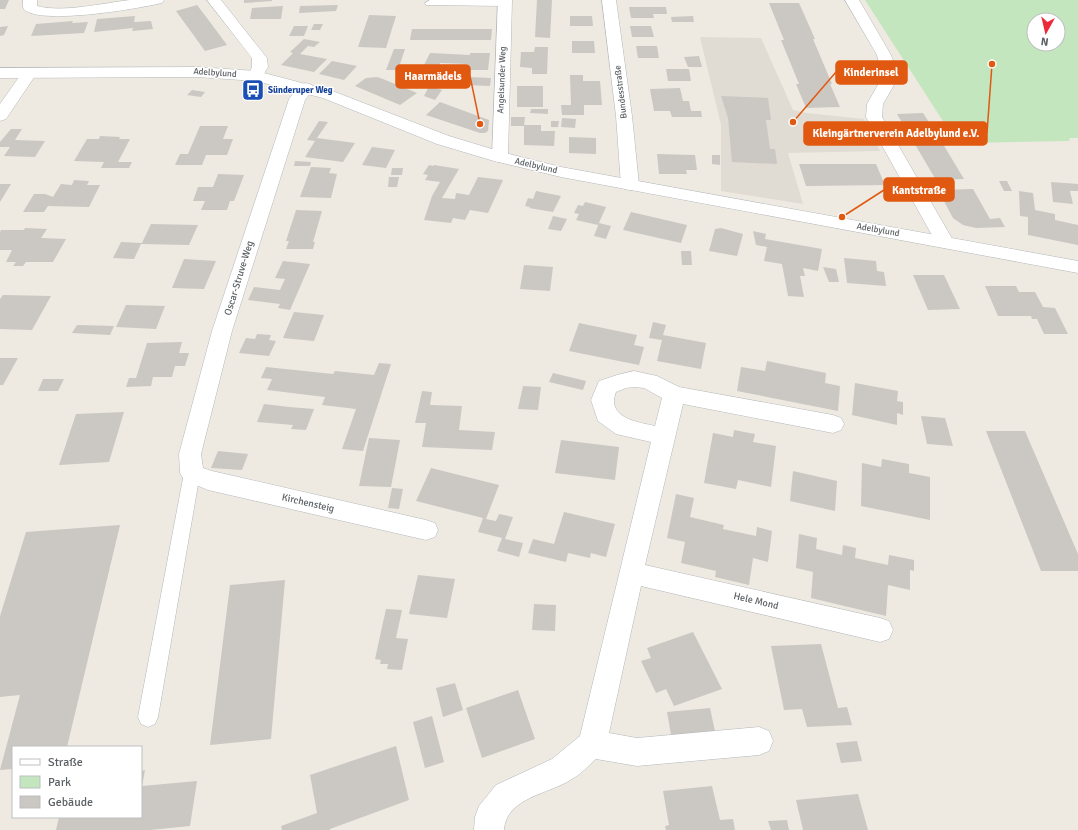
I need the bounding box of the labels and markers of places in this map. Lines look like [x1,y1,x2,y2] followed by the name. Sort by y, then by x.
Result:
[836,61,907,84] callout: Kinderinsel
[396,65,470,88] callout: Haarmädels
[240,77,266,103] bus stop icon: Sünderuper Weg
[268,85,333,96] place label: Sünderuper Weg
[804,122,987,145] callout: Kleingärtnerverein Adelbylund e.V.
[884,178,954,201] callout: Kantstraße

